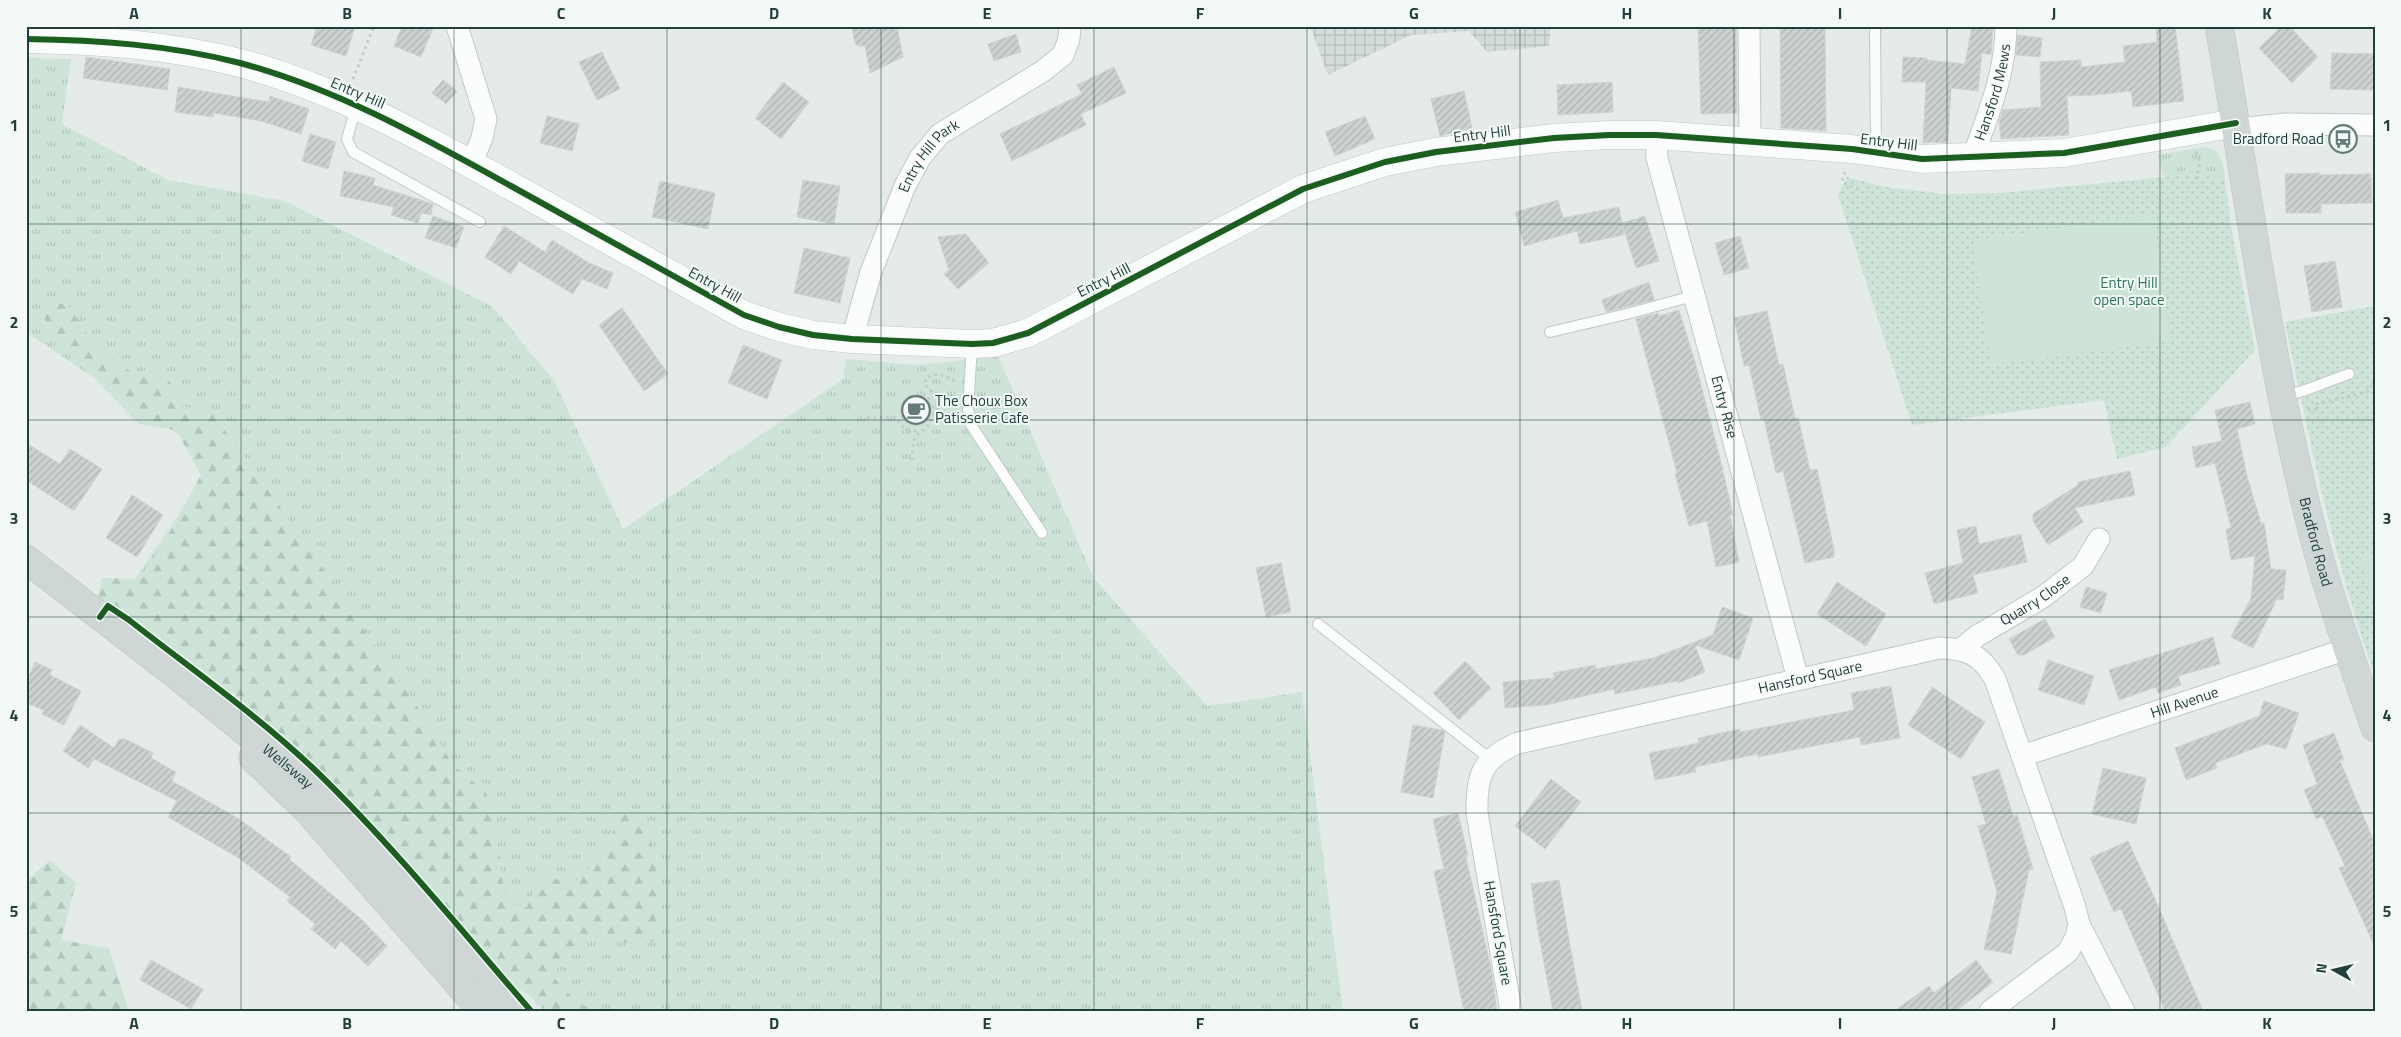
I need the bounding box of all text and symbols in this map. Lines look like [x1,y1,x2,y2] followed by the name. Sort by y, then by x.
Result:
[129,1,139,25] text: A
[342,1,352,25] text: B
[557,1,566,25] text: C
[769,1,779,25] text: D
[983,1,992,25] text: E
[1196,1,1205,25] text: F
[1409,1,1419,25] text: G
[1622,1,1632,25] text: H
[1838,1,1842,25] text: I
[2052,1,2056,25] text: J
[2262,1,2272,25] text: K
[1968,42,2016,144] street label: Hansford Mews
[327,71,389,114] street label: Entry Hill
[10,113,18,137] text: 1
[892,113,963,196] street label: Entry Hill Park
[2383,113,2391,137] text: 1
[1452,119,1512,148] street label: Entry Hill
[2328,124,2358,154] bus stop icon: Bradford Road
[1859,127,1919,156] street label: Entry Hill
[2233,127,2324,150] place label: Bradford Road
[1073,256,1135,303] street label: Entry Hill
[684,261,746,309] street label: Entry Hill
[2093,271,2165,311] park label: Entry Hill open space
[10,310,18,334] text: 2
[2383,310,2391,334] text: 2
[1705,373,1744,441] street label: Entry Rise
[935,389,1029,429] place label: The Choux Box Patisserie Cafe
[901,395,931,425] cafe icon: The Choux Box Patisserie Cafe
[2293,495,2339,589] street label: Bradford Road
[10,506,18,530] text: 3
[2383,506,2391,530] text: 3
[1995,568,2075,631] street label: Quarry Close
[1756,654,1864,699] street label: Hansford Square
[2147,680,2221,724] street label: Hill Avenue
[10,703,19,727] text: 4
[2383,703,2392,727] text: 4
[258,738,319,794] street label: Wellsway
[1478,879,1519,987] street label: Hansford Square
[10,899,19,923] text: 5
[2383,899,2392,923] text: 5
[2308,944,2358,994] north arrow
[2310,962,2332,974] text: N
[129,1011,139,1035] text: A
[342,1011,352,1035] text: B
[557,1011,566,1035] text: C
[769,1011,779,1035] text: D
[983,1011,992,1035] text: E
[1196,1011,1205,1035] text: F
[1409,1011,1419,1035] text: G
[1622,1011,1632,1035] text: H
[1838,1011,1842,1035] text: I
[2052,1011,2056,1035] text: J
[2262,1011,2272,1035] text: K

